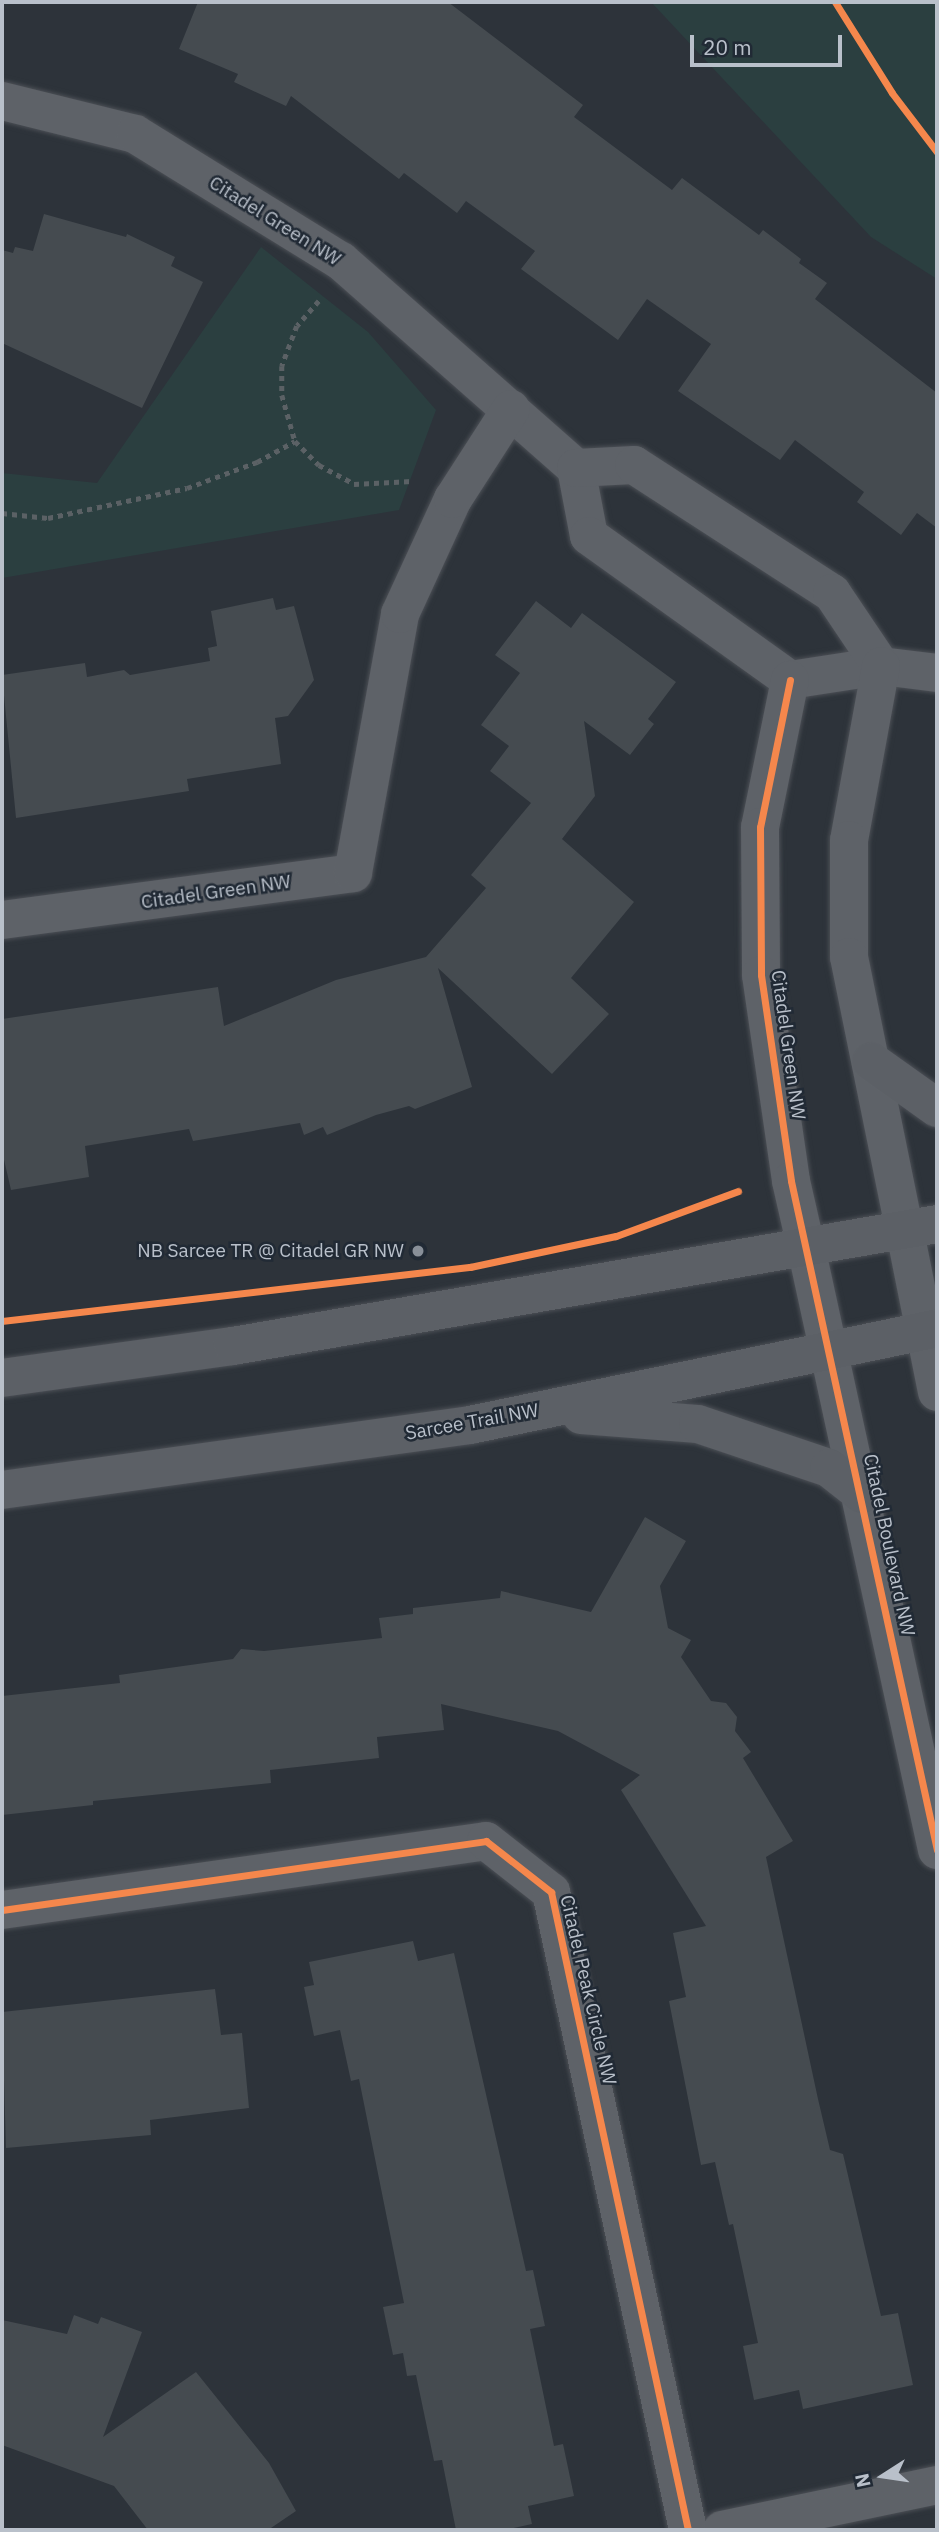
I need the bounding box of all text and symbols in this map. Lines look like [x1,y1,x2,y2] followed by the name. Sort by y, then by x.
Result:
[694,21,846,65] scale bar
[703,33,752,61] text: 20 m
[205,171,345,271] street label: Citadel Green NW
[140,870,292,914] street label: Citadel Green NW
[766,969,810,1121] street label: Citadel Green NW
[137,1240,404,1262] place label: NB Sarcee TR @ Citadel GR NW
[410,1243,426,1259] marker: NB Sarcee TR @ Citadel GR NW
[404,1399,540,1445] street label: Sarcee Trail NW
[859,1452,919,1638] street label: Citadel Boulevard NW
[555,1893,621,2087] street label: Citadel Peak Circle NW
[848,2441,918,2511] north arrow
[849,2471,876,2490] text: N

